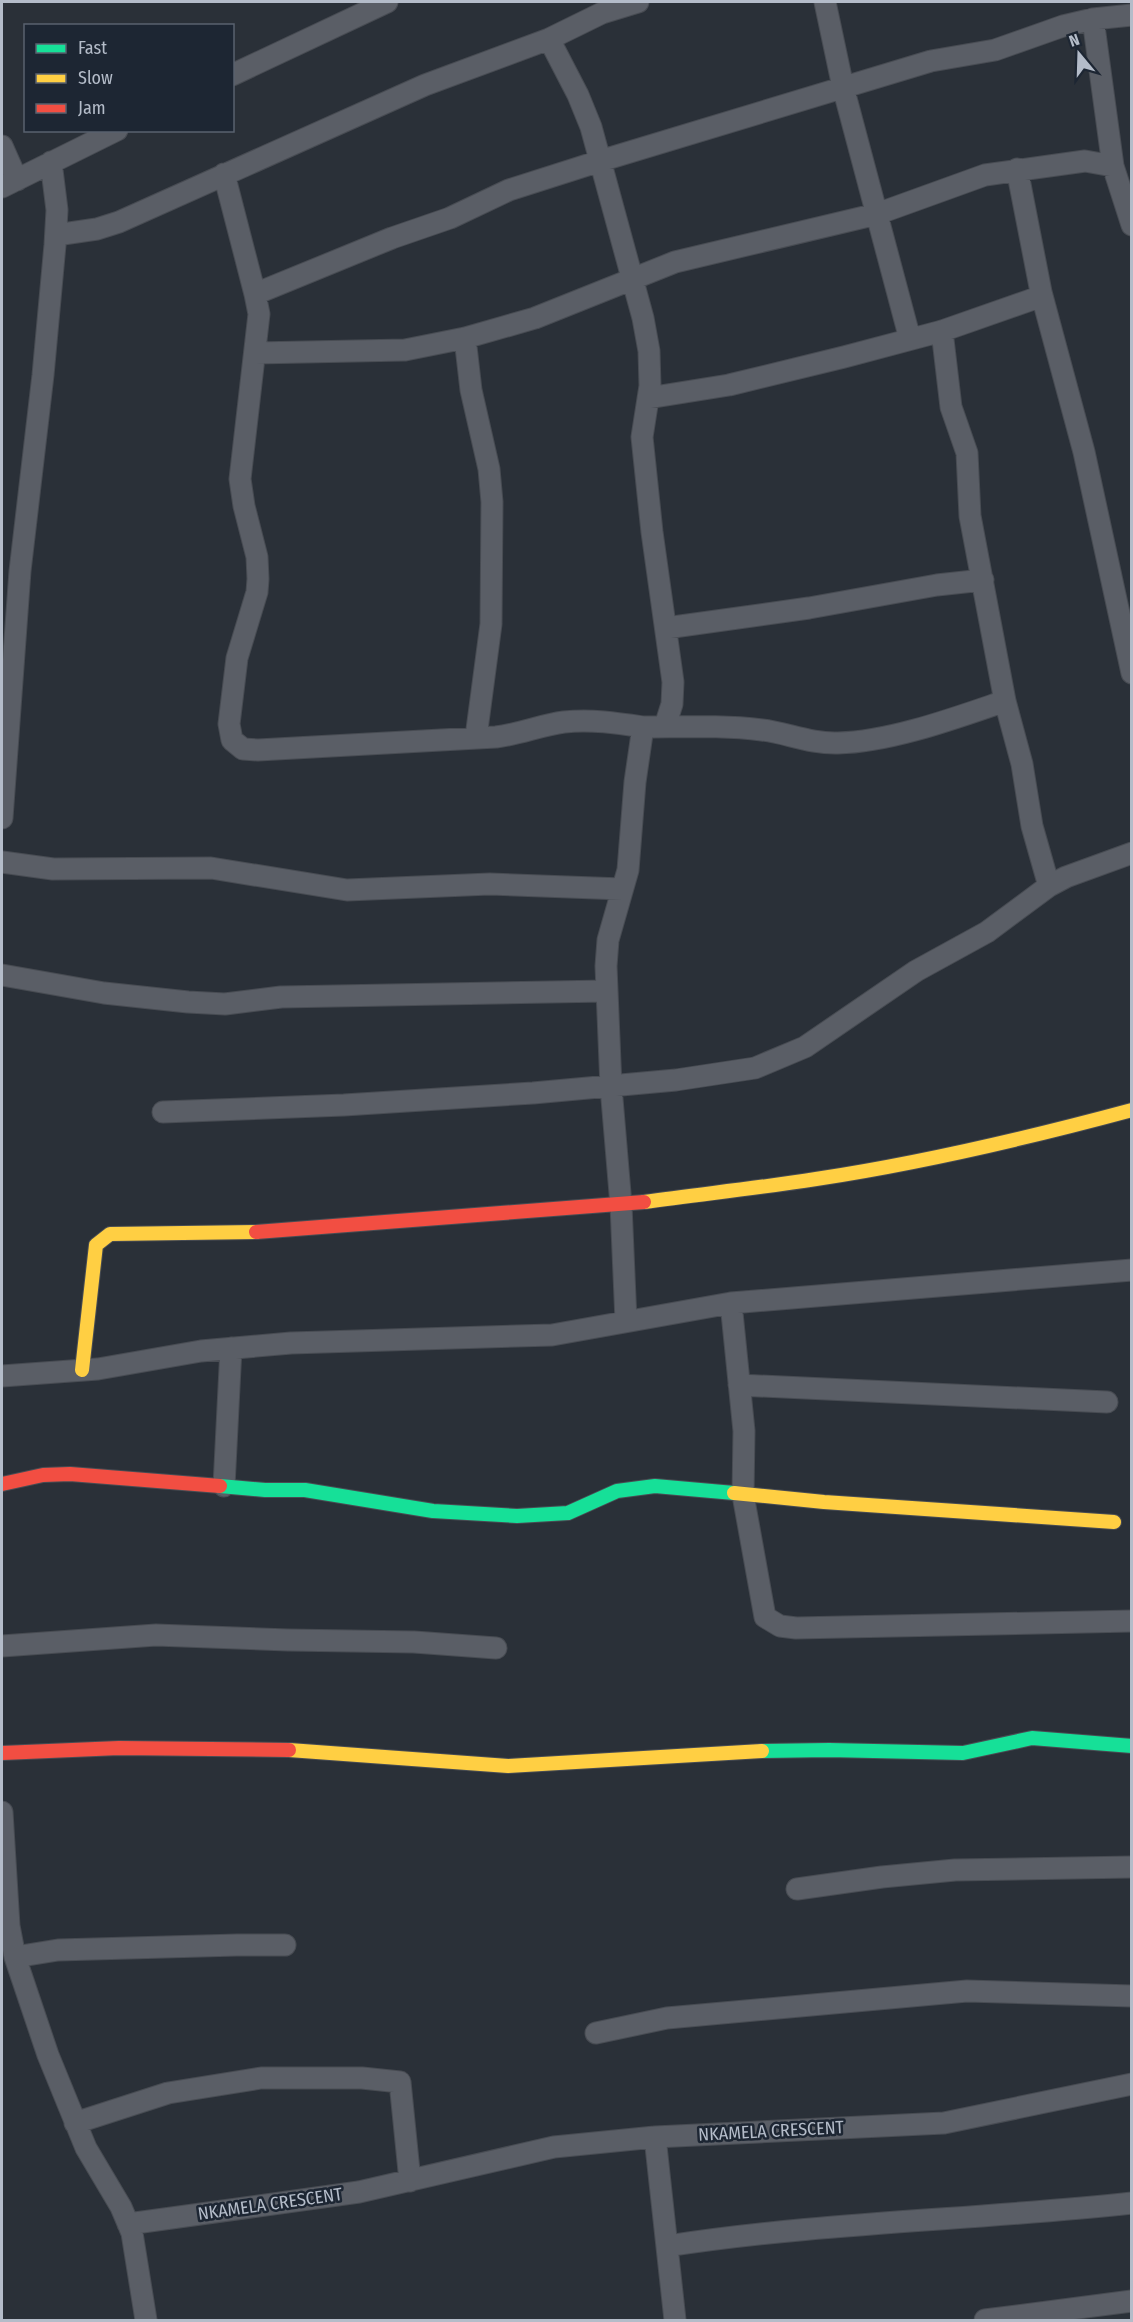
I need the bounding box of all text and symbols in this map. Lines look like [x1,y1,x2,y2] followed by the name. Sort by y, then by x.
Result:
[24,24,234,132] legend
[1049,24,1109,84] north arrow
[1067,30,1082,51] text: N
[78,37,107,59] text: Fast
[78,67,113,89] text: Slow
[78,97,106,119] text: Jam
[698,2116,845,2146] street label: NKAMELA CRESCENT
[196,2183,344,2225] street label: NKAMELA CRESCENT

